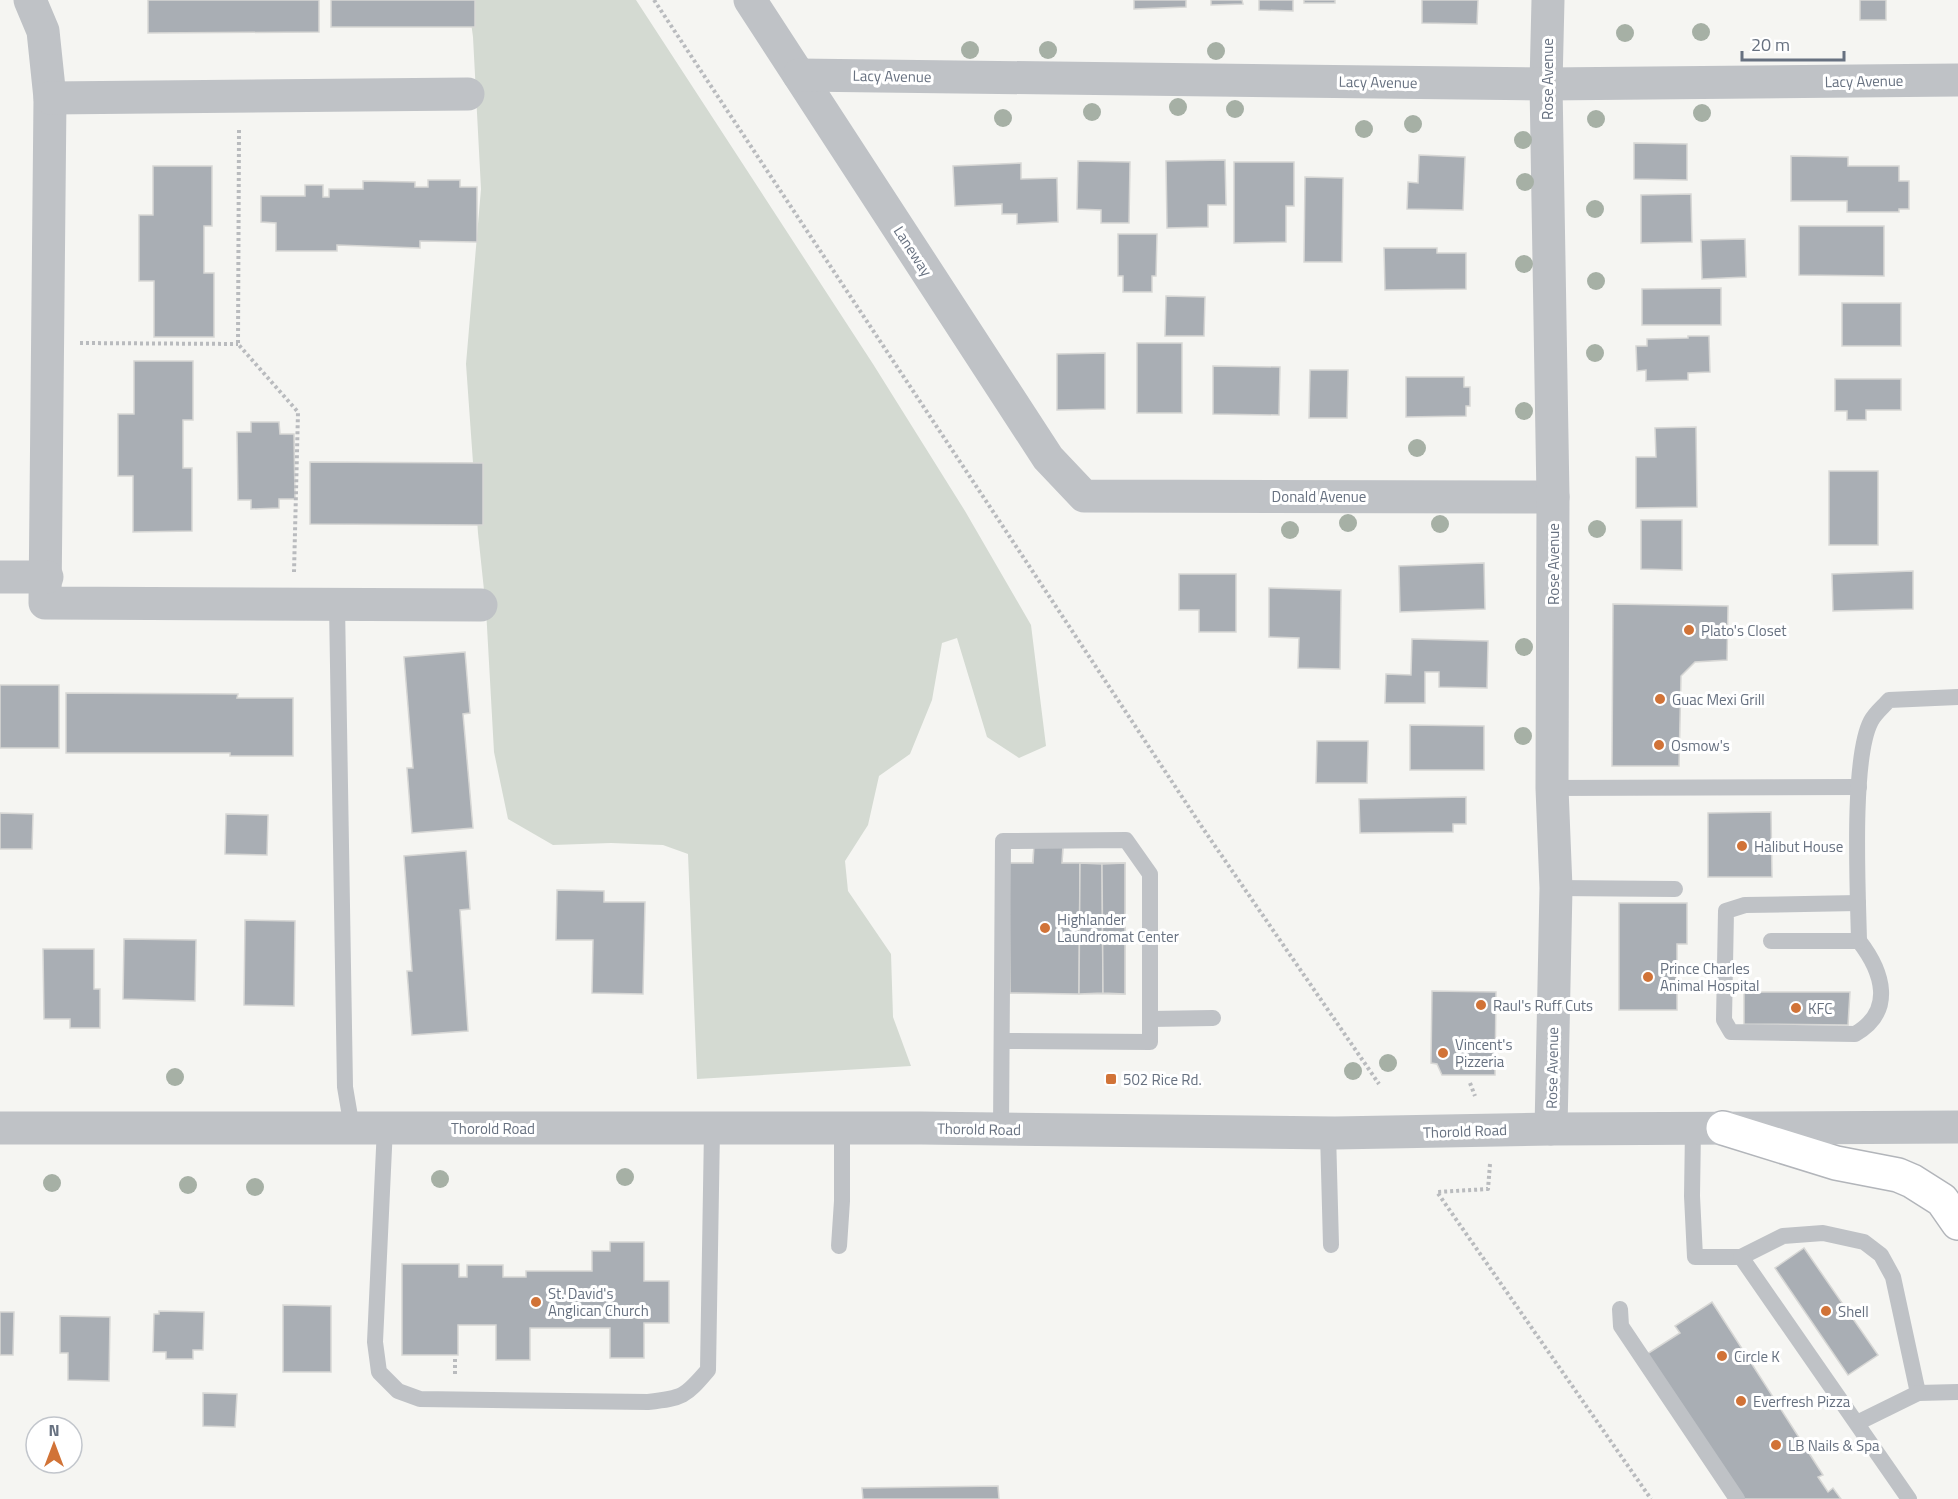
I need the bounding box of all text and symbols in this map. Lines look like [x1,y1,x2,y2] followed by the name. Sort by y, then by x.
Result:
[1742,24,1844,62] scale bar
[1751,31,1790,58] text: 20 m
[1536,38,1559,120] street label: Rose Avenue
[852,64,932,88] street label: Lacy Avenue
[1824,69,1904,93] street label: Lacy Avenue
[1338,70,1418,94] street label: Lacy Avenue
[888,221,938,281] street label: Laneway
[1272,485,1366,508] street label: Donald Avenue
[1542,523,1565,605] street label: Rose Avenue
[1701,619,1787,642] place label: Plato's Closet
[1682,623,1696,637] marker: Plato's Closet
[1672,688,1765,711] place label: Guac Mexi Grill
[1653,692,1667,706] marker: Guac Mexi Grill
[1671,734,1730,757] place label: Osmow's
[1652,738,1666,752] marker: Osmow's
[1754,835,1843,858] place label: Halibut House
[1735,839,1749,853] marker: Halibut House
[1057,908,1179,948] place label: Highlander Laundromat Center
[1038,921,1052,935] marker: Highlander Laundromat Center
[1660,957,1759,997] place label: Prince Charles Animal Hospital
[1641,970,1655,984] marker: Prince Charles Animal Hospital
[1493,994,1593,1017] place label: Raul's Ruff Cuts
[1808,997,1832,1020] place label: KFC
[1474,998,1488,1012] marker: Raul's Ruff Cuts
[1789,1001,1803,1015] marker: KFC
[1540,1027,1564,1109] street label: Rose Avenue
[1455,1033,1512,1073] place label: Vincent's Pizzeria
[1436,1046,1450,1060] marker: Vincent's Pizzeria
[1123,1068,1202,1091] place label: 502 Rice Rd.
[1104,1072,1118,1086] marker: 502 Rice Rd.
[451,1117,535,1140] street label: Thorold Road
[937,1117,1021,1141] street label: Thorold Road
[1423,1118,1507,1144] street label: Thorold Road
[548,1282,649,1322] place label: St. David's Anglican Church
[529,1295,543,1309] marker: St. David's Anglican Church
[1838,1300,1869,1323] place label: Shell
[1819,1304,1833,1318] marker: Shell
[1734,1345,1780,1368] place label: Circle K
[1715,1349,1729,1363] marker: Circle K
[1753,1390,1851,1413] place label: Everfresh Pizza
[1734,1394,1748,1408] marker: Everfresh Pizza
[24,1415,84,1475] north arrow
[48,1418,60,1442] text: N
[1788,1434,1880,1457] place label: LB Nails & Spa
[1769,1438,1783,1452] marker: LB Nails & Spa

